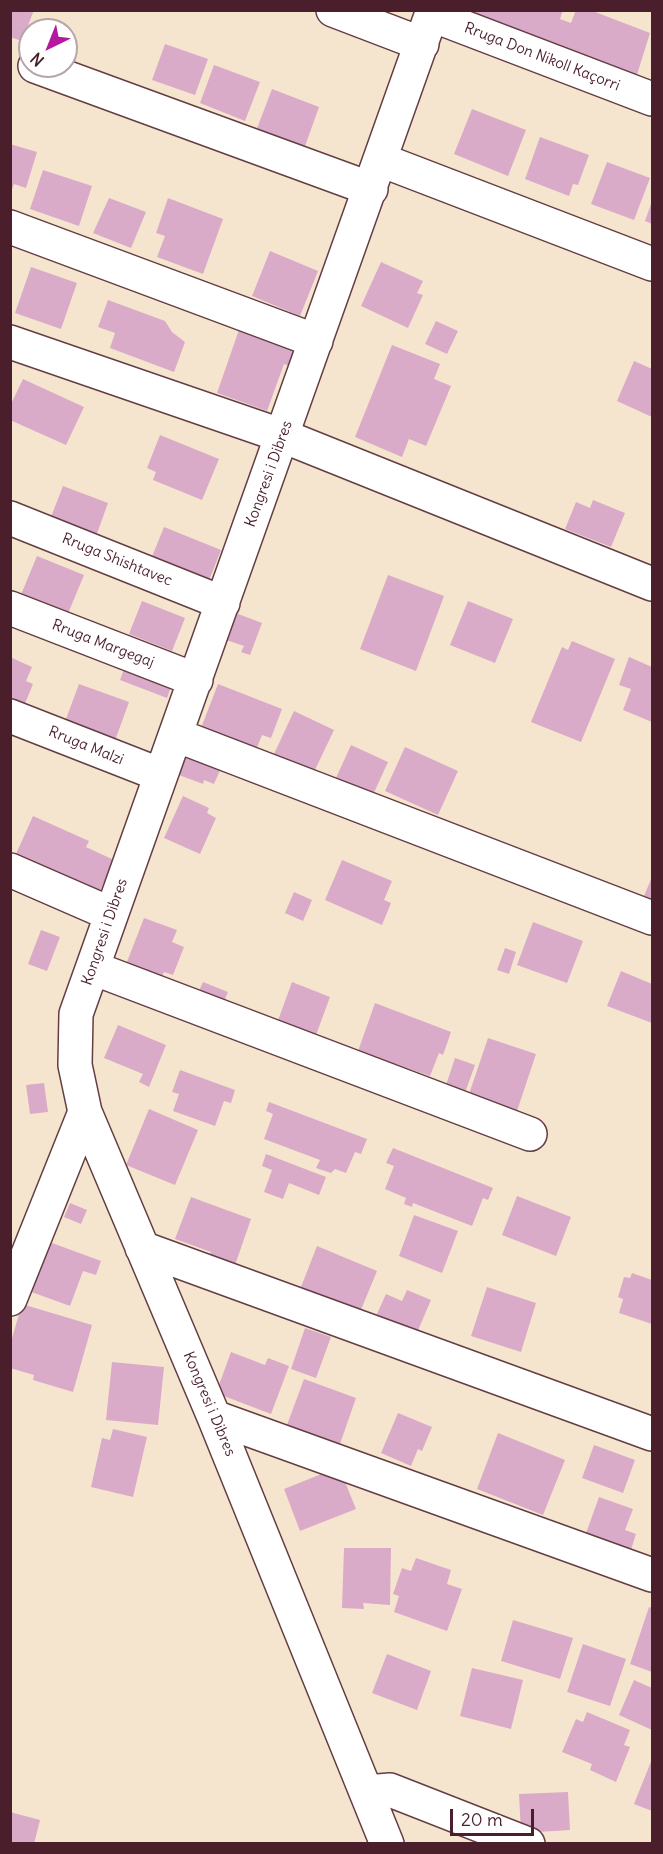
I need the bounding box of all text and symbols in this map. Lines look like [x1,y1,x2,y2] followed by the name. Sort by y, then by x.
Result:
[18,18,78,78] north arrow
[462,19,622,95] street label: Rruga Don Nikoll Kaçorri
[26,49,48,71] text: N
[241,418,297,530] street label: Kongresi i Dibres
[59,530,175,590] street label: Rruga Shishtavec
[49,616,157,672] street label: Rruga Margegaj
[46,723,126,769] street label: Rruga Malzi
[78,876,132,988] street label: Kongresi i Dibres
[179,1349,239,1459] street label: Kongresi i Dibres
[453,1797,537,1835] scale bar
[461,1808,503,1831] text: 20 m

